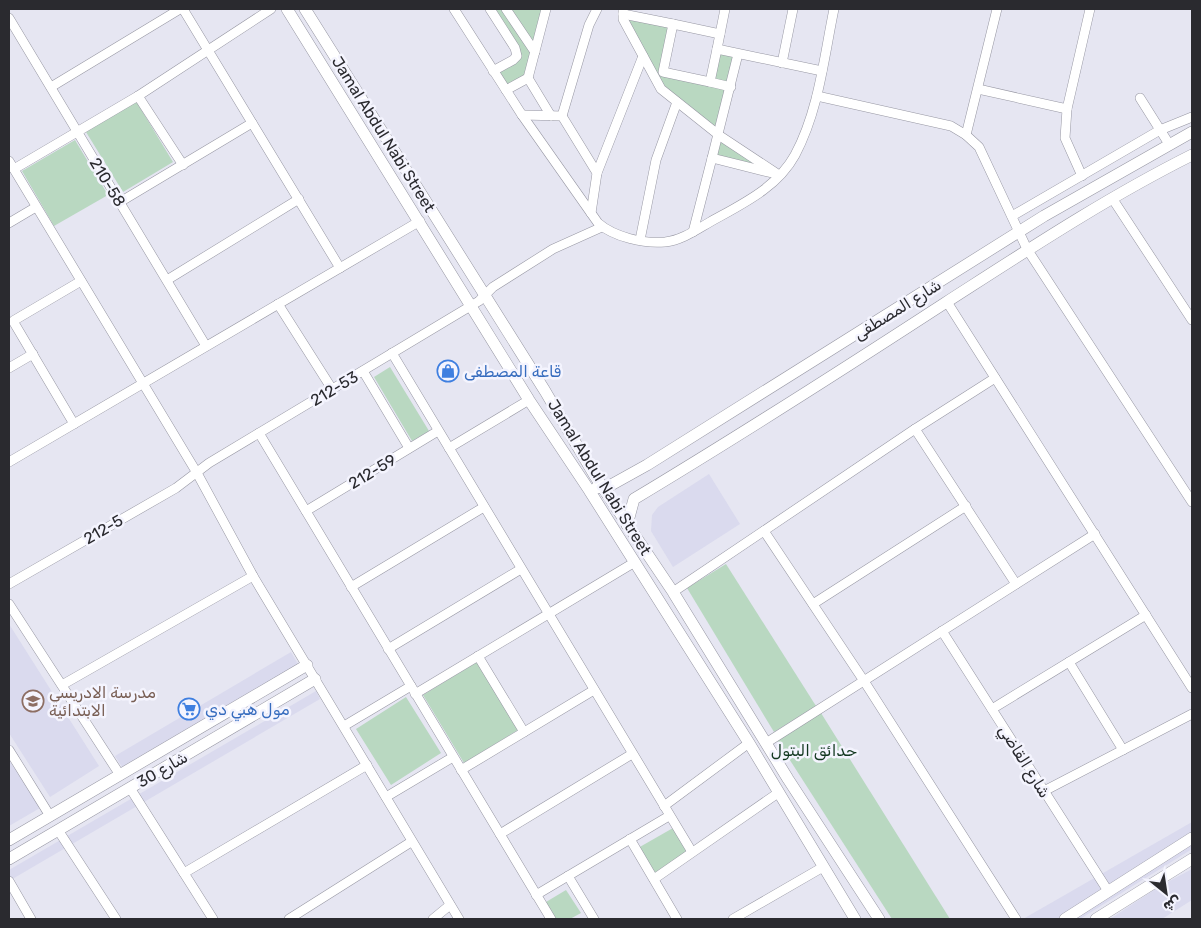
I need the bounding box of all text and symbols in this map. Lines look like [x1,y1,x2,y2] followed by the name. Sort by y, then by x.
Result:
[328,53,439,216] street label: Jamal Abdul Nabi Street
[86,154,130,210] street label: 210-58
[850,275,946,346] street label: شارع المصطفى
[436,359,460,383] shop icon: قاعة المصطفى
[464,362,562,381] place label: قاعة المصطفى
[307,367,361,410] street label: 212-53
[544,396,655,559] street label: Jamal Abdul Nabi Street
[345,450,399,493] street label: 212-59
[80,511,126,548] street label: 212-5
[49,683,156,720] place label: مدرسة الادريسي الابتدائية
[21,689,45,713] school or university icon: مدرسة الادريسي الابتدائية
[177,697,201,721] supermarket icon: مول هبي دي
[205,700,290,722] place label: مول هبي دي
[992,721,1055,803] street label: شارع القاضي
[771,741,857,761] park label: حدائق البتول
[133,747,192,793] street label: شارع 30
[1141,868,1191,918] north arrow
[1160,892,1184,916] text: ش

